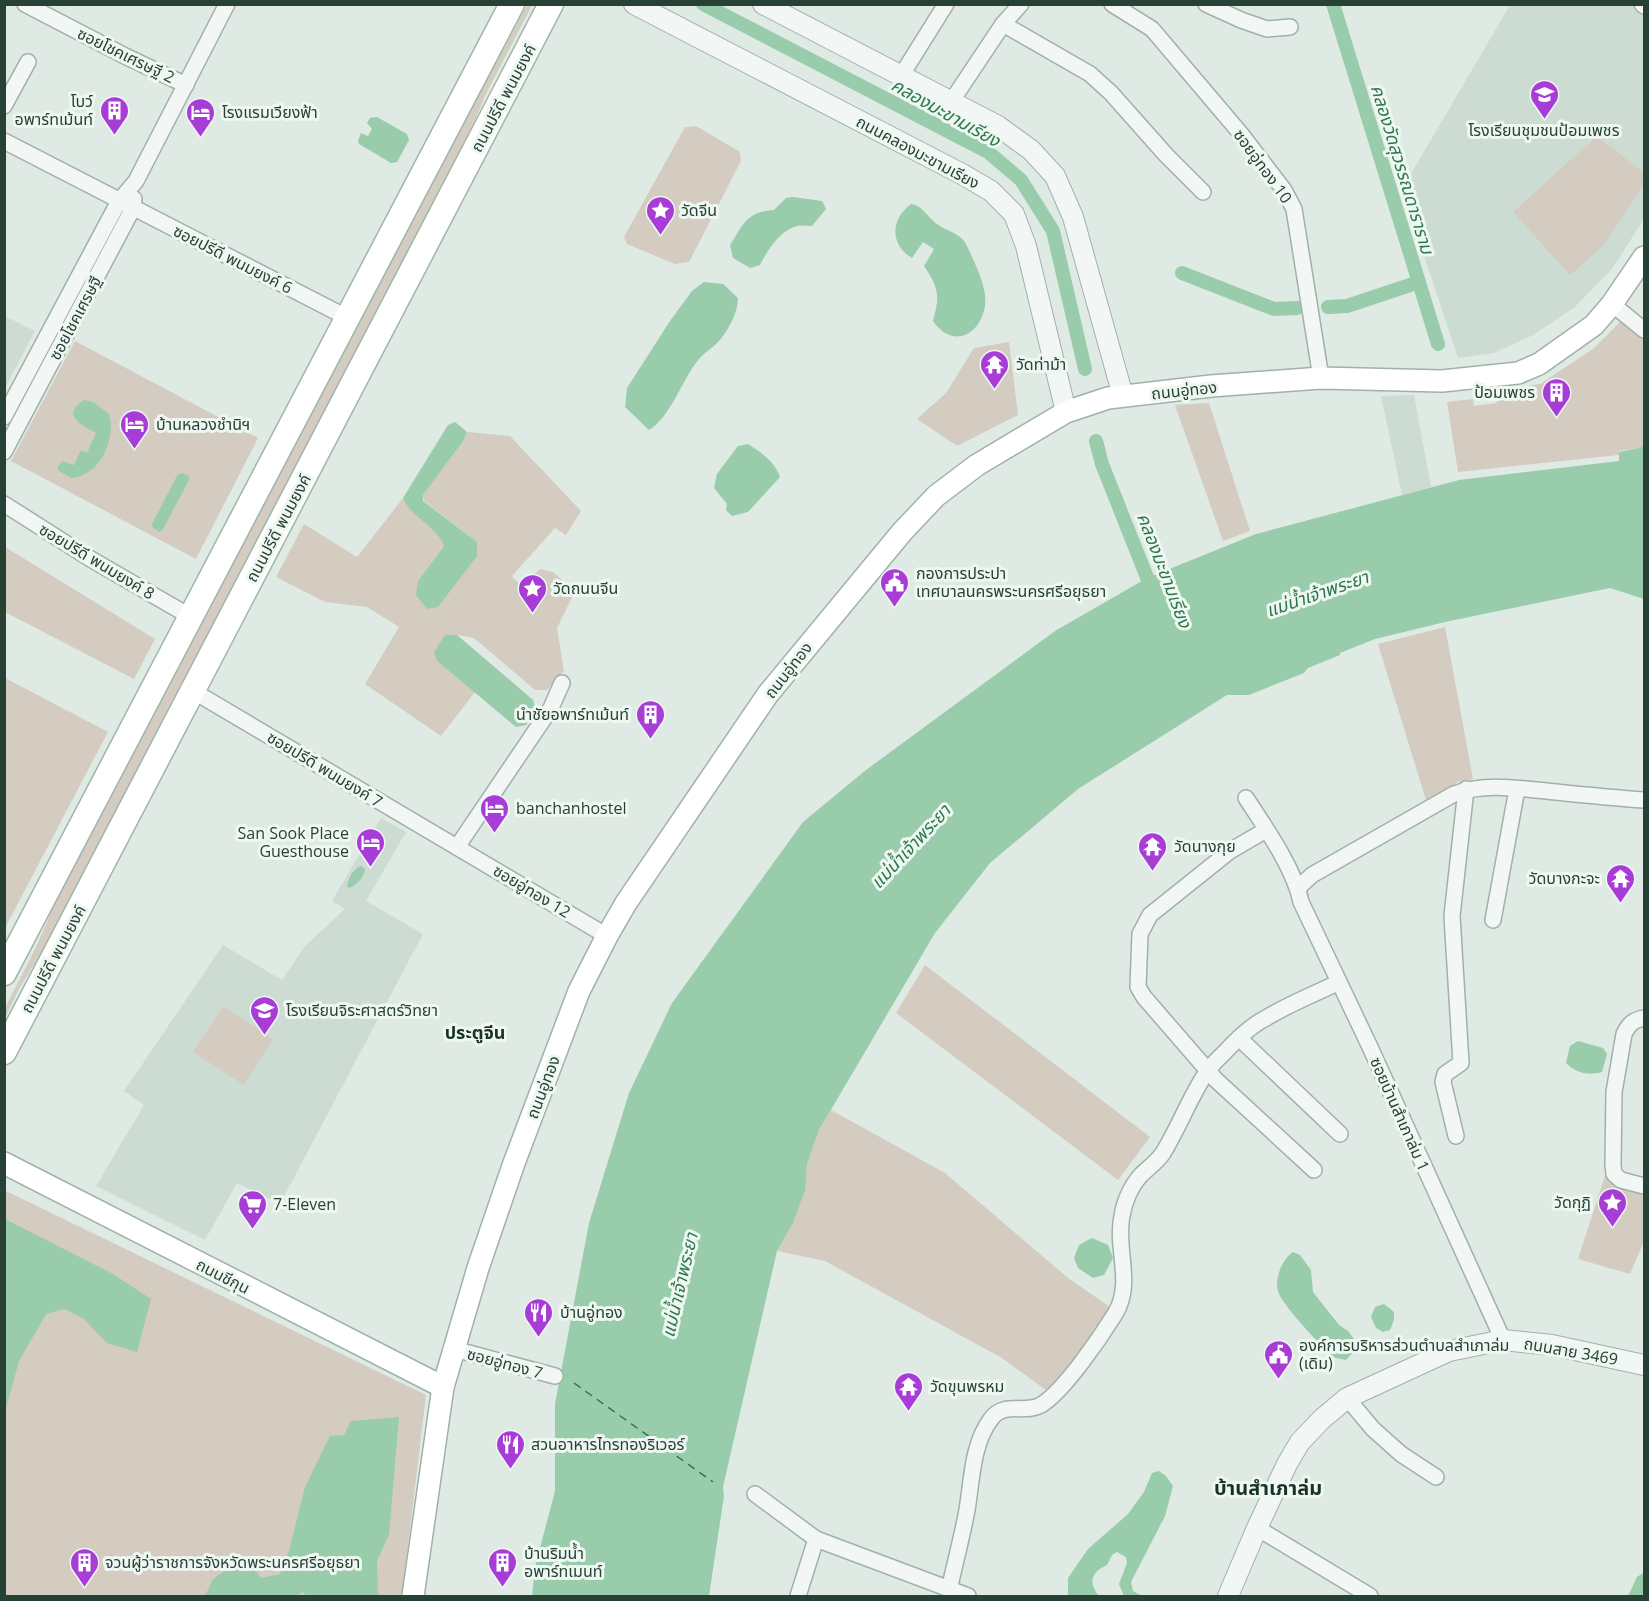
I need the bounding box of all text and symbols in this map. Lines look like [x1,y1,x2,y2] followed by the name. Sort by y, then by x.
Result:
[74,22,178,88] street label: ซอยโชคเศรษฐี 2
[465,40,541,156] street label: ถนนปรีดี พนมยงค์
[887,72,1006,152] water label: คลองมะขามเรียง
[1528,78,1560,120] school or university icon: โรงเรียนชุมชนป้อมเพชร
[1366,81,1441,259] water label: คลองวัดสุวรรณดาราราม
[15,90,93,130] place label: โบว์ อพาร์ทเม้นท์
[98,94,130,136] building icon: โบว์ อพาร์ทเม้นท์
[185,96,217,138] hotel icon: โรงแรมเวียงฟ้า
[222,101,318,123] place label: โรงแรมเวียงฟ้า
[852,110,984,194] street label: ถนนคลองมะขามเรียง
[1469,119,1620,141] place label: โรงเรียนชุมชนป้อมเพชร
[1229,124,1297,208] street label: ซอยอู่ทอง 10
[644,194,676,236] place icon: วัดจีน
[681,199,717,221] place label: วัดจีน
[170,219,296,299] street label: ซอยปรีดี พนมยงค์ 6
[44,272,107,364] street label: ซอยโชคเศรษฐี
[979,348,1011,390] temple icon: วัดท่าม้า
[1016,353,1066,375] place label: วัดท่าม้า
[1150,376,1218,404] street label: ถนนอู่ทอง
[1540,376,1572,418] building icon: ป้อมเพชร
[1474,381,1535,403] place label: ป้อมเพชร
[119,408,151,450] hotel icon: บ้านหลวงชำนิฯ
[156,413,250,435] place label: บ้านหลวงชำนิฯ
[240,470,316,586] street label: ถนนปรีดี พนมยงค์
[1132,509,1198,632] water label: คลองมะขามเรียง
[35,518,159,604] street label: ซอยปรีดี พนมยงค์ 8
[916,562,1106,602] place label: กองการประปา เทศบาลนครพระนครศรีอยุธยา
[1263,564,1372,622] water label: แม่น้ำเจ้าพระยา
[879,566,911,608] public building icon: กองการประปา เทศบาลนครพระนครศรีอยุธยา
[516,572,548,614] place icon: วัดถนนจีน
[553,577,618,599] place label: วัดถนนจีน
[759,637,817,703] street label: ถนนอู่ทอง
[634,698,666,740] building icon: นำชัยอพาร์ทเม้นท์
[516,703,629,725] place label: นำชัยอพาร์ทเม้นท์
[263,726,387,812] street label: ซอยปรีดี พนมยงค์ 7
[479,792,511,834] hotel icon: banchanhostel
[516,797,626,819] place label: banchanhostel
[865,798,956,893] water label: แม่น้ำเจ้าพระยา
[238,822,349,862] place label: San Sook Place Guesthouse
[354,826,386,868] hotel icon: San Sook Place Guesthouse
[1137,830,1169,872] temple icon: วัดนางกุย
[1174,835,1236,857] place label: วัดนางกุย
[489,859,575,923] street label: ซอยอู่ทอง 12
[1605,862,1637,904] temple icon: วัดบางกะจะ
[1529,867,1600,889] place label: วัดบางกะจะ
[15,901,91,1017] street label: ถนนปรีดี พนมยงค์
[249,994,281,1036] school or university icon: โรงเรียนจิระศาสตร์วิทยา
[286,999,438,1021] place label: โรงเรียนจิระศาสตร์วิทยา
[445,1020,505,1044] district label: ประตูจีน
[521,1052,565,1122] street label: ถนนอู่ทอง
[1365,1054,1435,1174] street label: ซอยบ้านสำเภาล่ม 1
[1596,1186,1628,1228] place icon: วัดกุฏิ
[236,1188,268,1230] supermarket icon: 7-Eleven
[1554,1191,1591,1213] place label: วัดกุฏิ
[273,1193,336,1215] place label: 7-Eleven
[655,1230,703,1340] water label: แม่น้ำเจ้าพระยา
[192,1253,254,1299] street label: ถนนชีกุน
[523,1296,555,1338] restaurant icon: บ้านอู่ทอง
[560,1301,623,1323] place label: บ้านอู่ทอง
[1522,1332,1620,1370] street label: ถนนสาย 3469
[1299,1334,1509,1374] place label: องค์การบริหารส่วนตำบลสำเภาล่ม (เดิม)
[1262,1338,1294,1380] public building icon: องค์การบริหารส่วนตำบลสำเภาล่ม (เดิม)
[465,1342,545,1384] street label: ซอยอู่ทอง 7
[893,1370,925,1412] temple icon: วัดขุนพรหม
[930,1375,1004,1397] place label: วัดขุนพรหม
[494,1428,526,1470] restaurant icon: สวนอาหารไทรทองริเวอร์
[531,1433,685,1455] place label: สวนอาหารไทรทองริเวอร์
[1214,1474,1322,1501] district label: บ้านสำเภาล่ม
[524,1542,602,1582] place label: บ้านริมน้ำ อพาร์ทเมนท์
[68,1546,100,1588] building icon: จวนผู้ว่าราชการจังหวัดพระนครศรีอยุธยา
[487,1546,519,1588] building icon: บ้านริมน้ำ อพาร์ทเมนท์
[105,1551,360,1573] place label: จวนผู้ว่าราชการจังหวัดพระนครศรีอยุธยา

